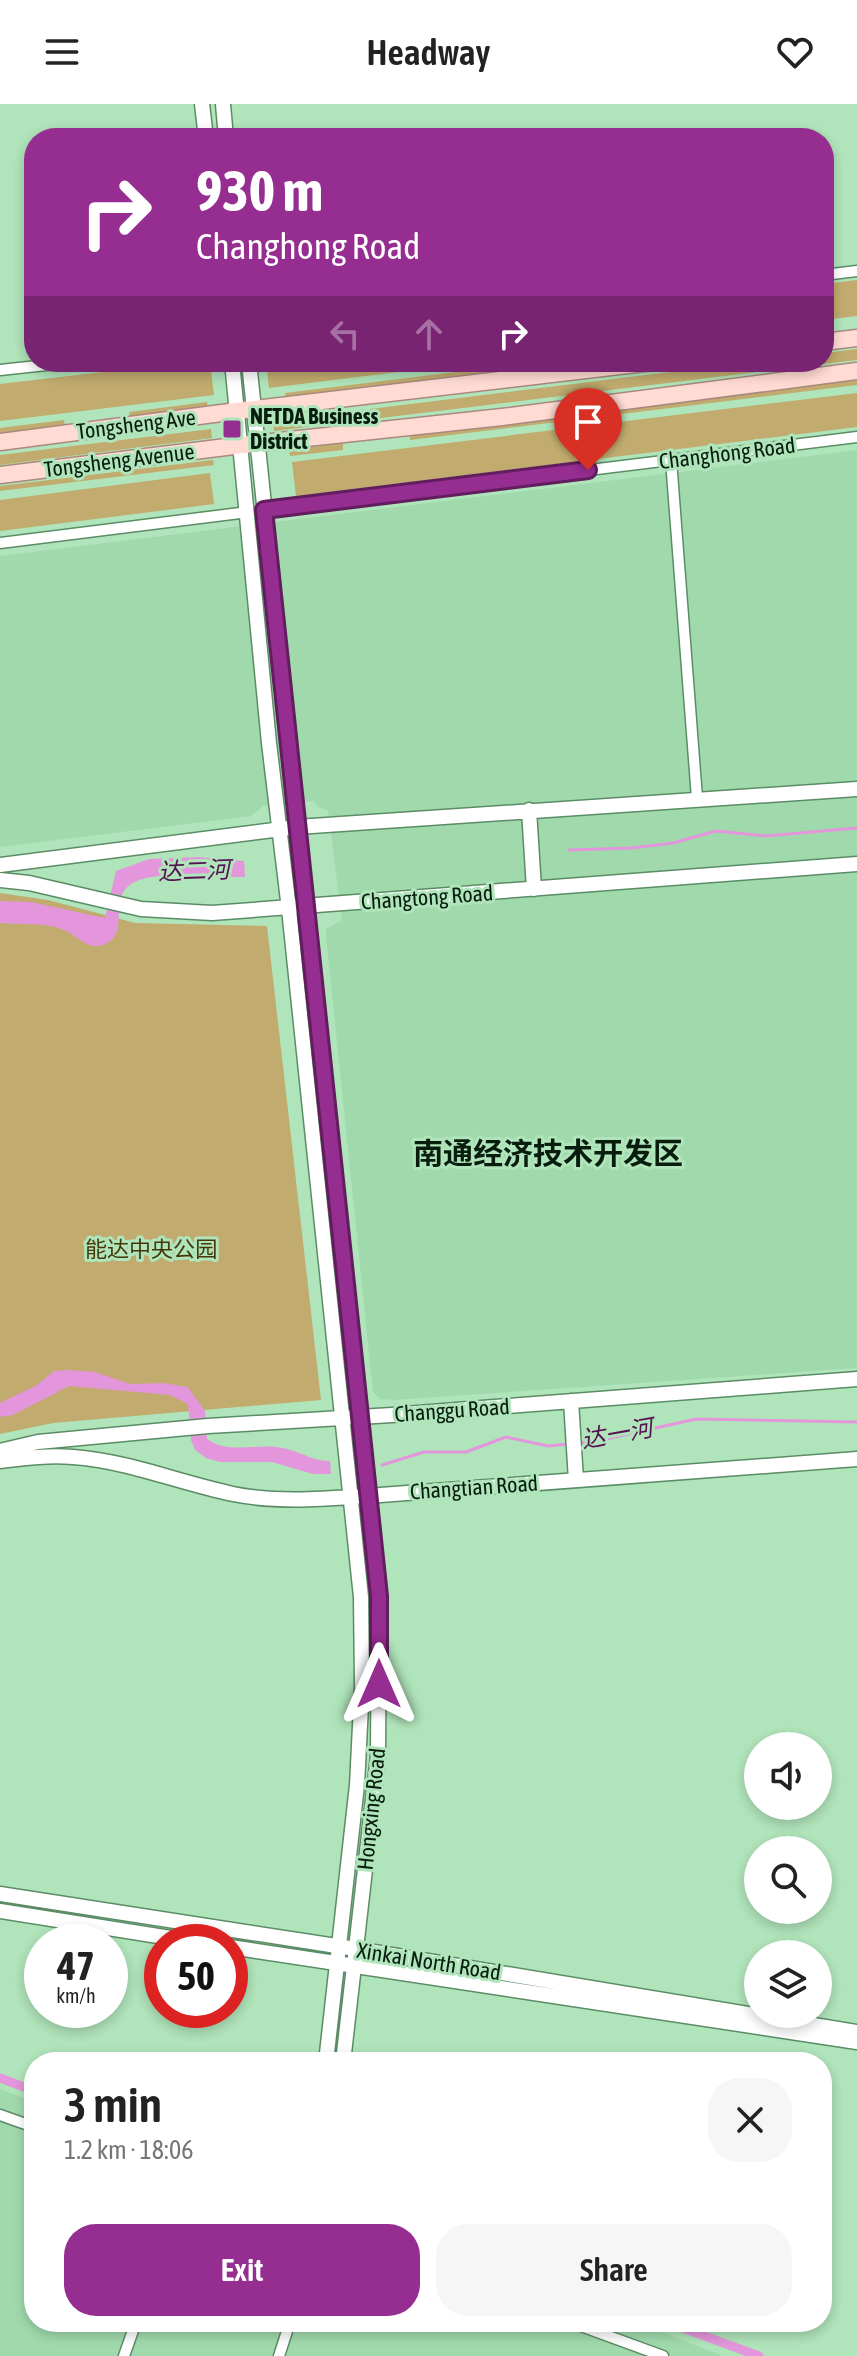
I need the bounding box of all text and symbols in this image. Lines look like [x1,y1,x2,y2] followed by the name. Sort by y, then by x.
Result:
[40,30,84,74] icon: menu
[773,30,817,74] icon: heart
[367,31,490,73] text: Headway
[196,159,323,223] text: 930 m
[64,160,168,264] icon: right
[196,225,420,267] text: Changhong Road
[323,312,367,356] icon: left
[407,312,451,356] icon: ahead
[491,312,535,356] icon: right
[554,388,622,470] pin
[566,400,610,444] icon: arrive
[250,403,378,454] place label: NETDA Business District
[75,404,197,444] street label: Tongsheng Ave
[221,418,243,440] marker: NETDA Business District
[657,432,797,474] street label: Changhong Road
[42,438,196,482] street label: Tongsheng Avenue
[158,856,234,885] water label: 达二河
[360,879,494,915] street label: Changtong Road
[413,1136,683,1170] district label: 南通经济技术开发区
[85,1236,217,1262] park label: 能达中央公园
[393,1393,511,1427] street label: Changgu Road
[579,1413,659,1453] water label: 达一河
[409,1470,539,1504] street label: Changtian Road
[337,1642,421,1726] position arrow
[744,1732,832,2028] map controls
[744,1732,832,1820] button: sound
[352,1747,390,1871] street label: Hongxing Road
[744,1836,832,1924] button: search
[144,1924,248,2028] speed limit sign: 50
[355,1937,503,1985] street label: Xinkai North Road
[744,1940,832,2028] button: layers
[57,1943,95,1988] text: 47
[56,1984,96,2007] text: km/h
[64,2077,162,2132] text: 3 min
[708,2078,792,2162] button: close
[64,2135,194,2165] text: 1.2 km · 18:06
[64,2224,420,2316] button: Exit
[436,2224,792,2316] button: Share

